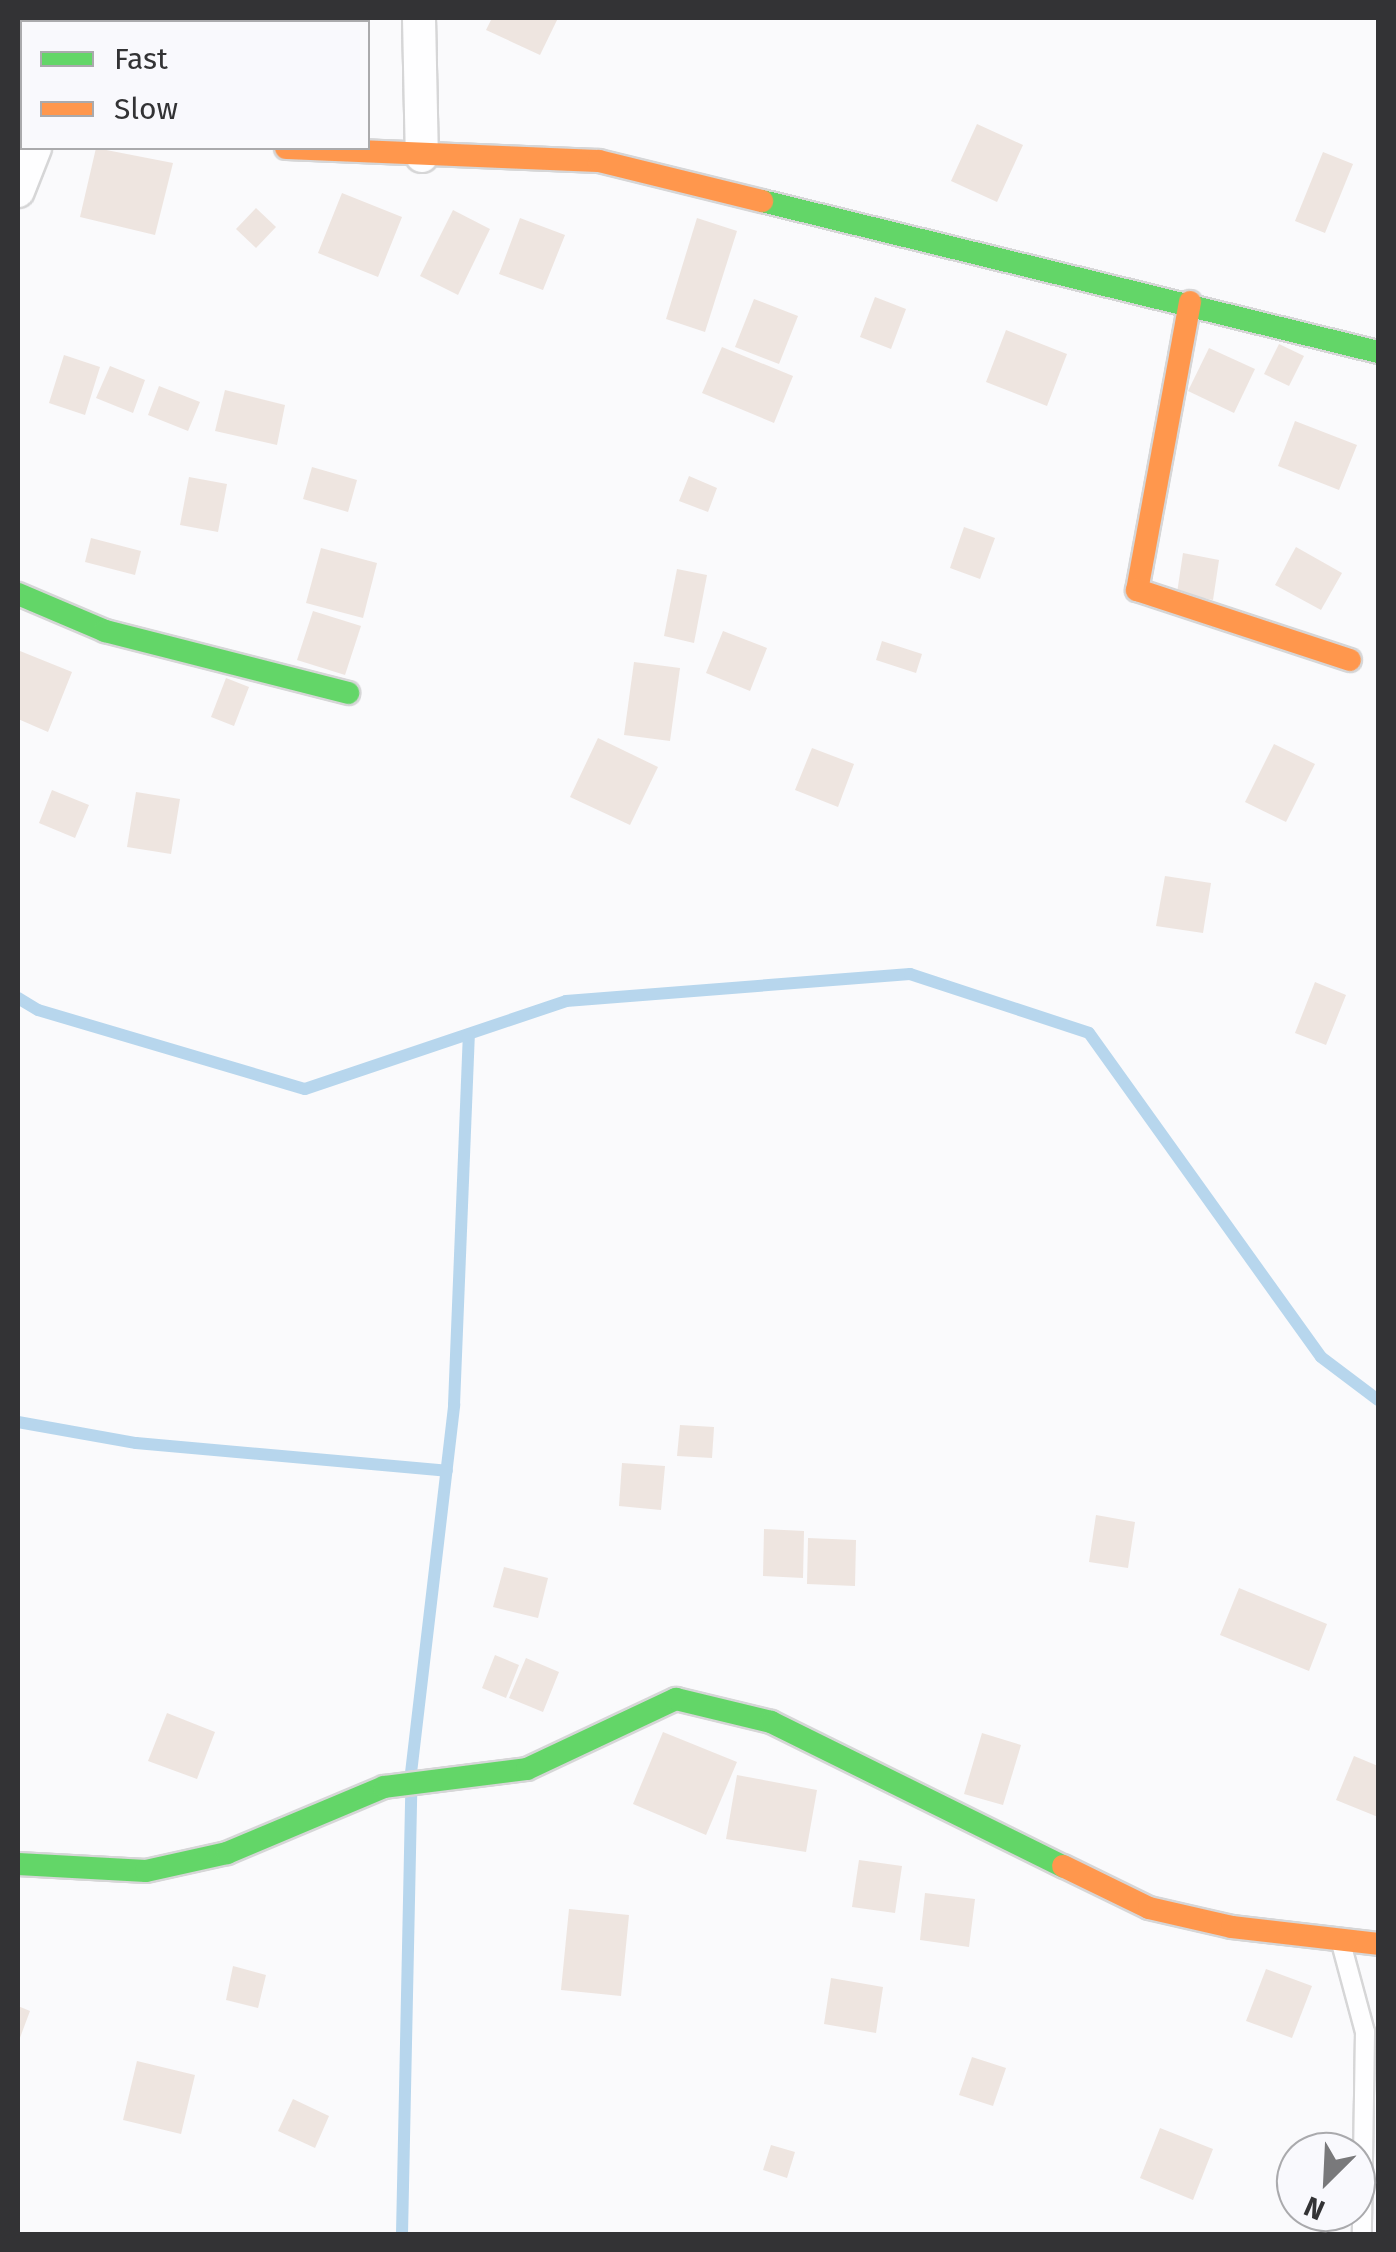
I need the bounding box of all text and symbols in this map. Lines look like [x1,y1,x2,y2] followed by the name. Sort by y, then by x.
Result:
[20,20,370,150] legend
[114,41,168,77] text: Fast
[114,91,178,127] text: Slow
[1276,2132,1376,2232] north arrow
[1299,2189,1330,2227] text: N

